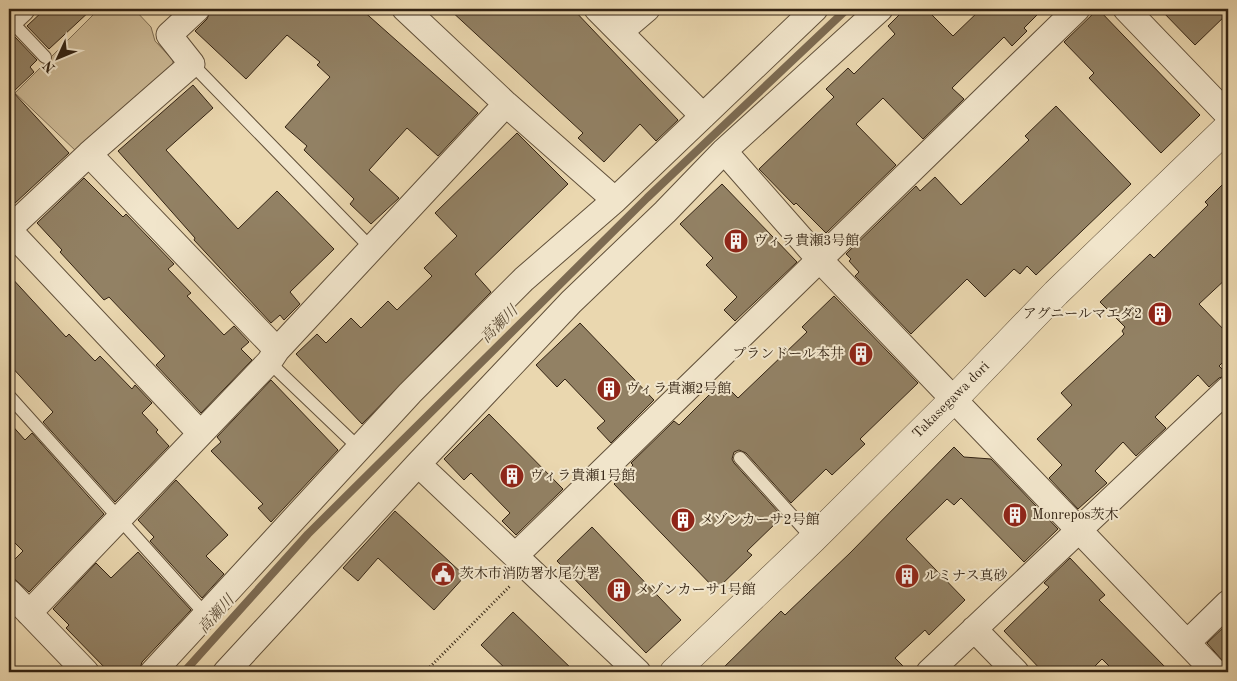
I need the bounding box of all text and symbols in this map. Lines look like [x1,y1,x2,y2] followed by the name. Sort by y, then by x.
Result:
[32,32,82,82] north arrow
[40,57,58,75] text: N
[723,228,749,254] building icon: ヴィラ貴瀬3号館
[754,233,859,248] place label: ヴィラ貴瀬3号館
[477,301,523,346] water label: 高瀬川
[1147,301,1173,327] building icon: アグニールマエダ2
[1023,306,1142,321] place label: アグニールマエダ2
[848,341,874,367] building icon: プランドール本井
[732,346,844,361] place label: プランドール本井
[910,359,992,441] street label: Takasegawa dori
[596,376,622,402] building icon: ヴィラ貴瀬2号館
[626,381,731,396] place label: ヴィラ貴瀬2号館
[499,463,525,489] building icon: ヴィラ貴瀬1号館
[530,468,635,483] place label: ヴィラ貴瀬1号館
[1002,502,1028,528] building icon: Monrepos茨木
[670,507,696,533] building icon: メゾンカーサ2号館
[1032,507,1119,522] place label: Monrepos茨木
[700,512,820,527] place label: メゾンカーサ2号館
[430,561,456,587] public building icon: 茨木市消防署水尾分署
[894,563,920,589] building icon: ルミナス真砂
[460,566,600,581] place label: 茨木市消防署水尾分署
[924,568,1007,583] place label: ルミナス真砂
[606,577,632,603] building icon: メゾンカーサ1号館
[636,582,756,597] place label: メゾンカーサ1号館
[195,590,239,637] water label: 高瀬川

